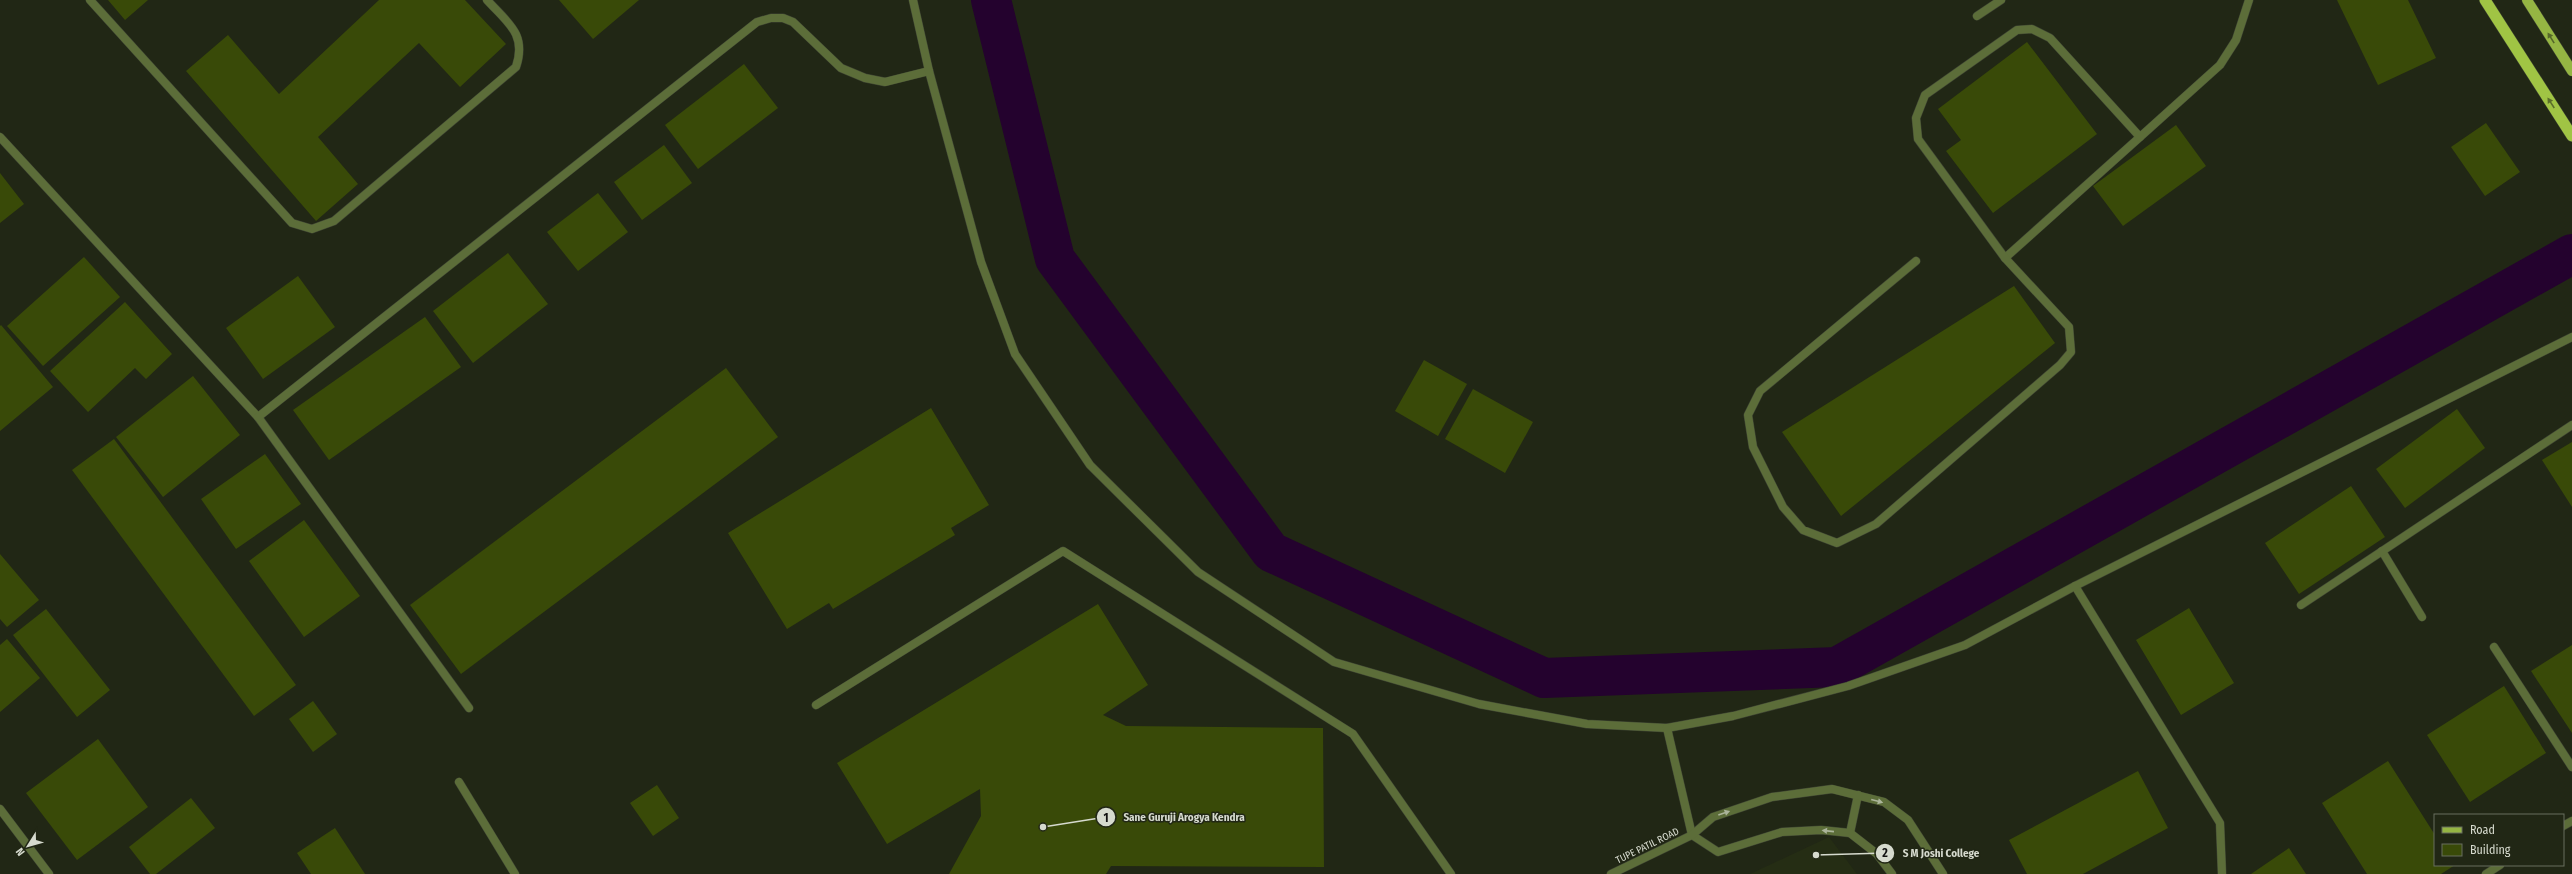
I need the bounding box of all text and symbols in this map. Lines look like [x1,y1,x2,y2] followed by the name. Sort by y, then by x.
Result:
[2547,33,2555,44] one-way arrow
[2547,98,2555,108] one-way arrow
[1871,798,1883,804] one-way arrow
[1096,806,1253,829] callout: Sane Guruji Arogya Kendra
[1718,810,1730,816] one-way arrow
[1103,811,1109,825] text: 1
[1123,811,1245,824] text: Sane Guruji Arogya Kendra
[2434,814,2564,866] legend
[2470,823,2495,837] text: Road
[1614,825,1681,866] street label: TUPE PATIL ROAD
[8,826,48,866] north arrow
[1822,827,1834,834] one-way arrow
[1875,842,1987,865] callout: S M Joshi College
[2470,843,2511,857] text: Building
[13,845,28,858] text: N
[1881,846,1888,860] text: 2
[1903,847,1980,860] text: S M Joshi College

